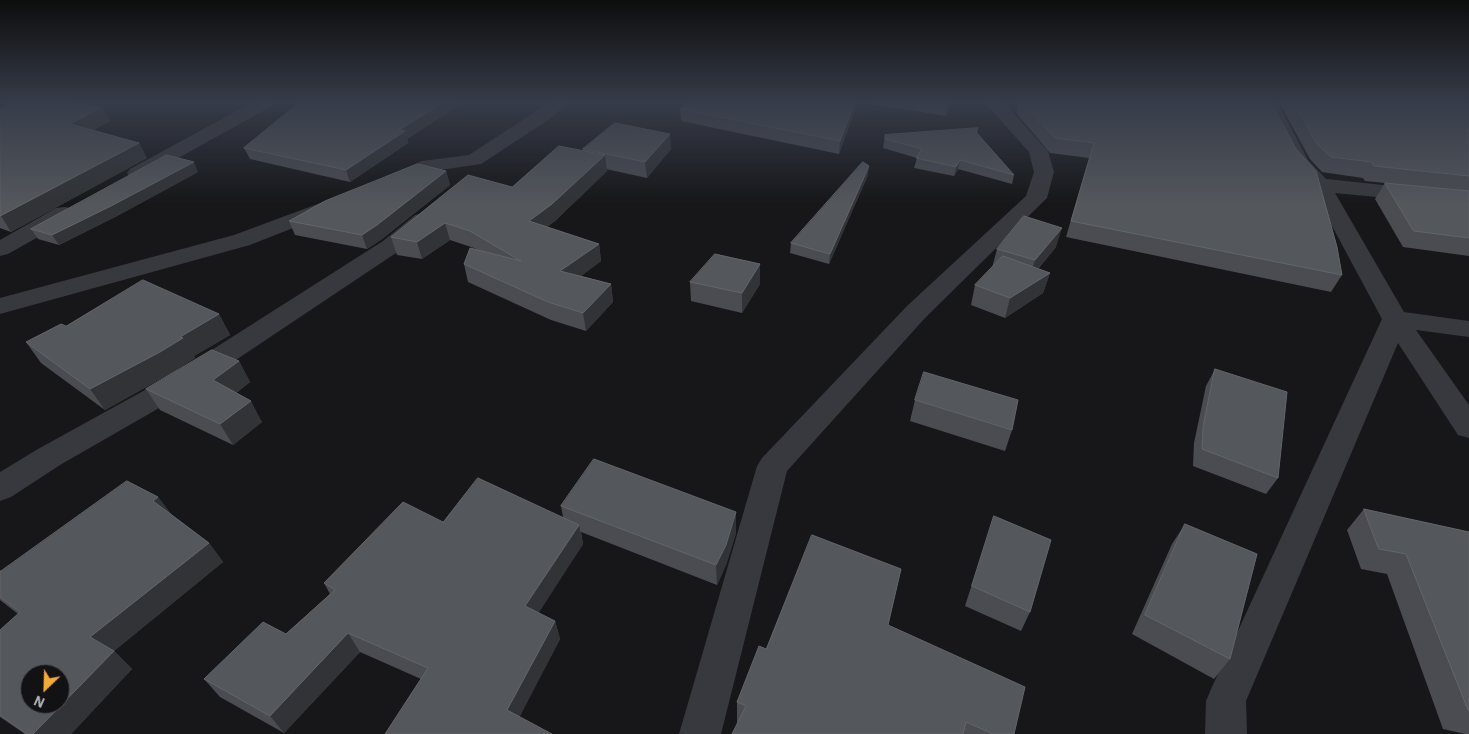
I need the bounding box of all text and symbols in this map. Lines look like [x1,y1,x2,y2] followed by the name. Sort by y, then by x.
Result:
[20,664,70,714] north arrow
[31,692,48,712] text: N

